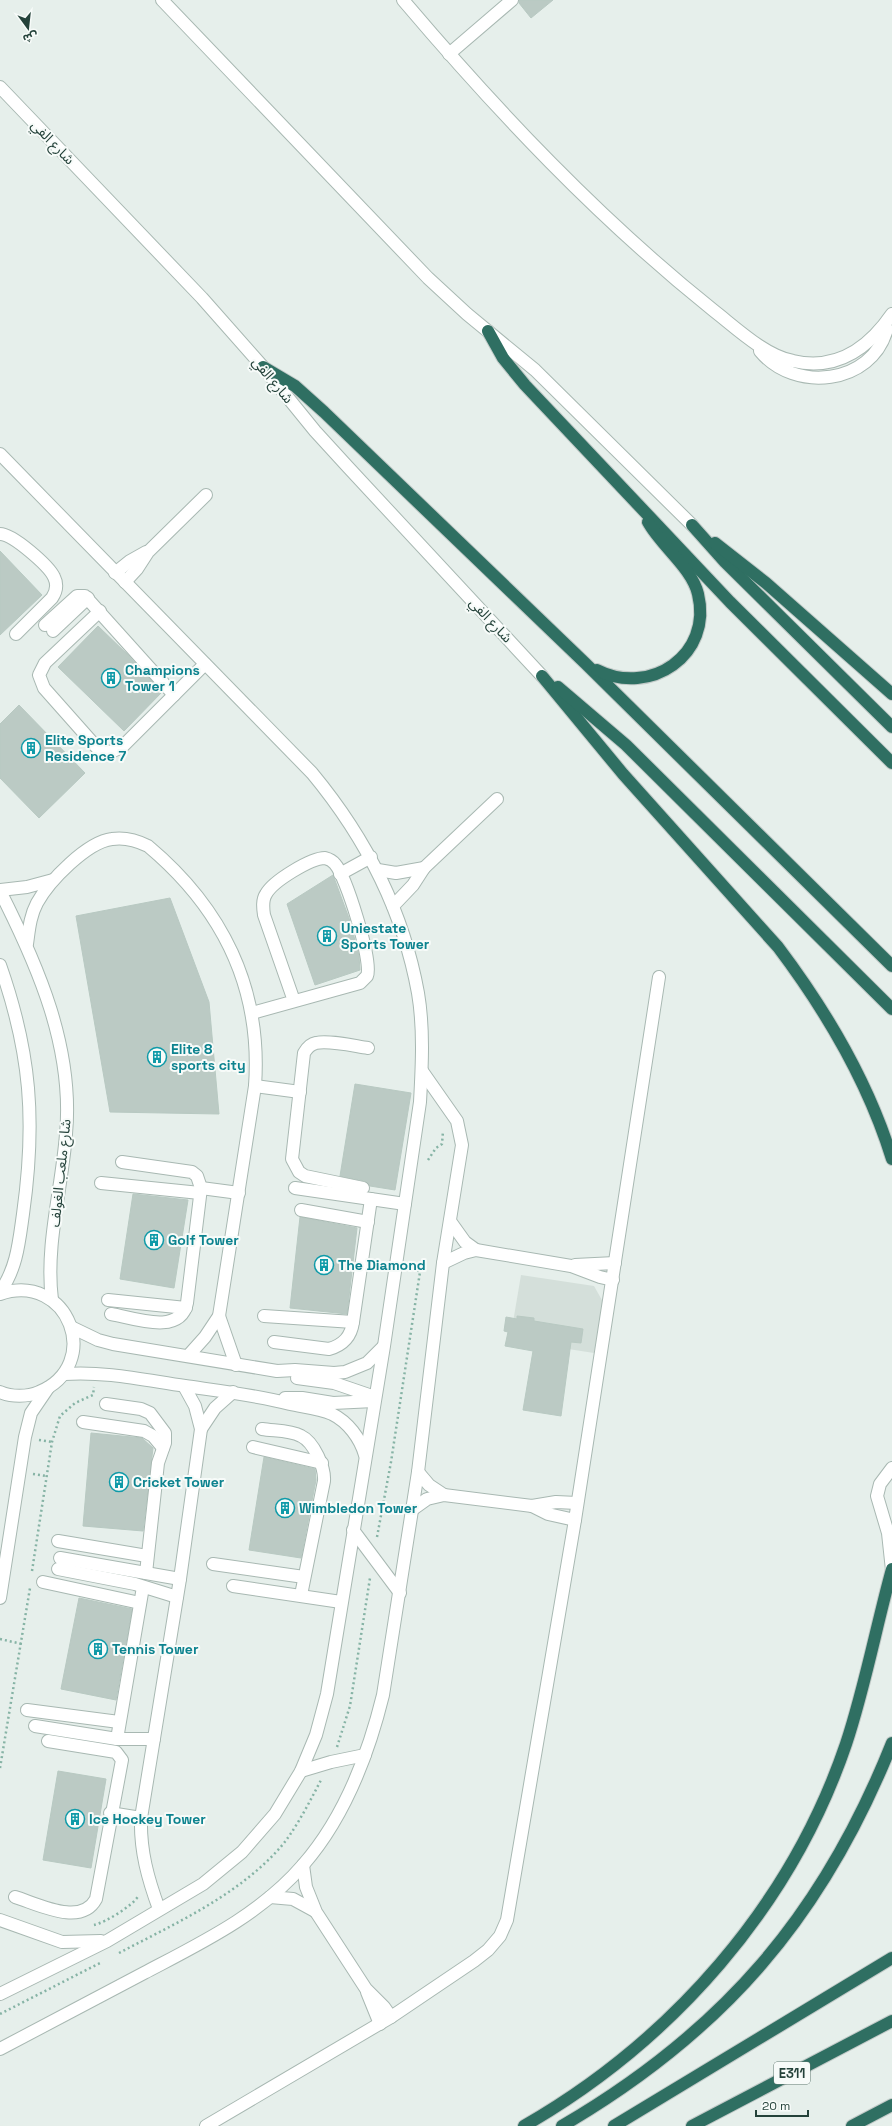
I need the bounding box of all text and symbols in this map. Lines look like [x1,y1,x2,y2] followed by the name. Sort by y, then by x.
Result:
[8,8,48,48] north arrow
[21,29,40,46] text: ش
[26,116,79,170] street label: شارع الفي
[247,353,298,408] street label: شارع الفي
[464,594,516,648] street label: شارع الفي
[125,661,200,695] place label: Champions Tower 1
[100,667,122,689] building icon: Champions Tower 1
[45,731,126,765] place label: Elite Sports Residence 7
[20,737,42,759] building icon: Elite Sports Residence 7
[341,919,430,953] place label: Uniestate Sports Tower
[316,925,338,947] building icon: Uniestate Sports Tower
[171,1040,246,1074] place label: Elite 8 sports city
[146,1046,168,1068] building icon: Elite 8 sports city
[45,1118,77,1228] street label: شارع ملعب الغولف
[143,1229,165,1251] building icon: Golf Tower
[168,1231,239,1249] place label: Golf Tower
[313,1254,335,1276] building icon: The Diamond
[338,1256,426,1274] place label: The Diamond
[108,1471,130,1493] building icon: Cricket Tower
[133,1473,225,1491] place label: Cricket Tower
[274,1497,296,1519] building icon: Wimbledon Tower
[299,1499,418,1517] place label: Wimbledon Tower
[87,1638,109,1660] building icon: Tennis Tower
[112,1640,199,1658] place label: Tennis Tower
[64,1808,86,1830] building icon: Ice Hockey Tower
[89,1810,206,1828] place label: Ice Hockey Tower
[774,2062,810,2084] road number: E311
[756,2092,808,2118] scale bar
[762,2098,790,2114] text: 20 m

